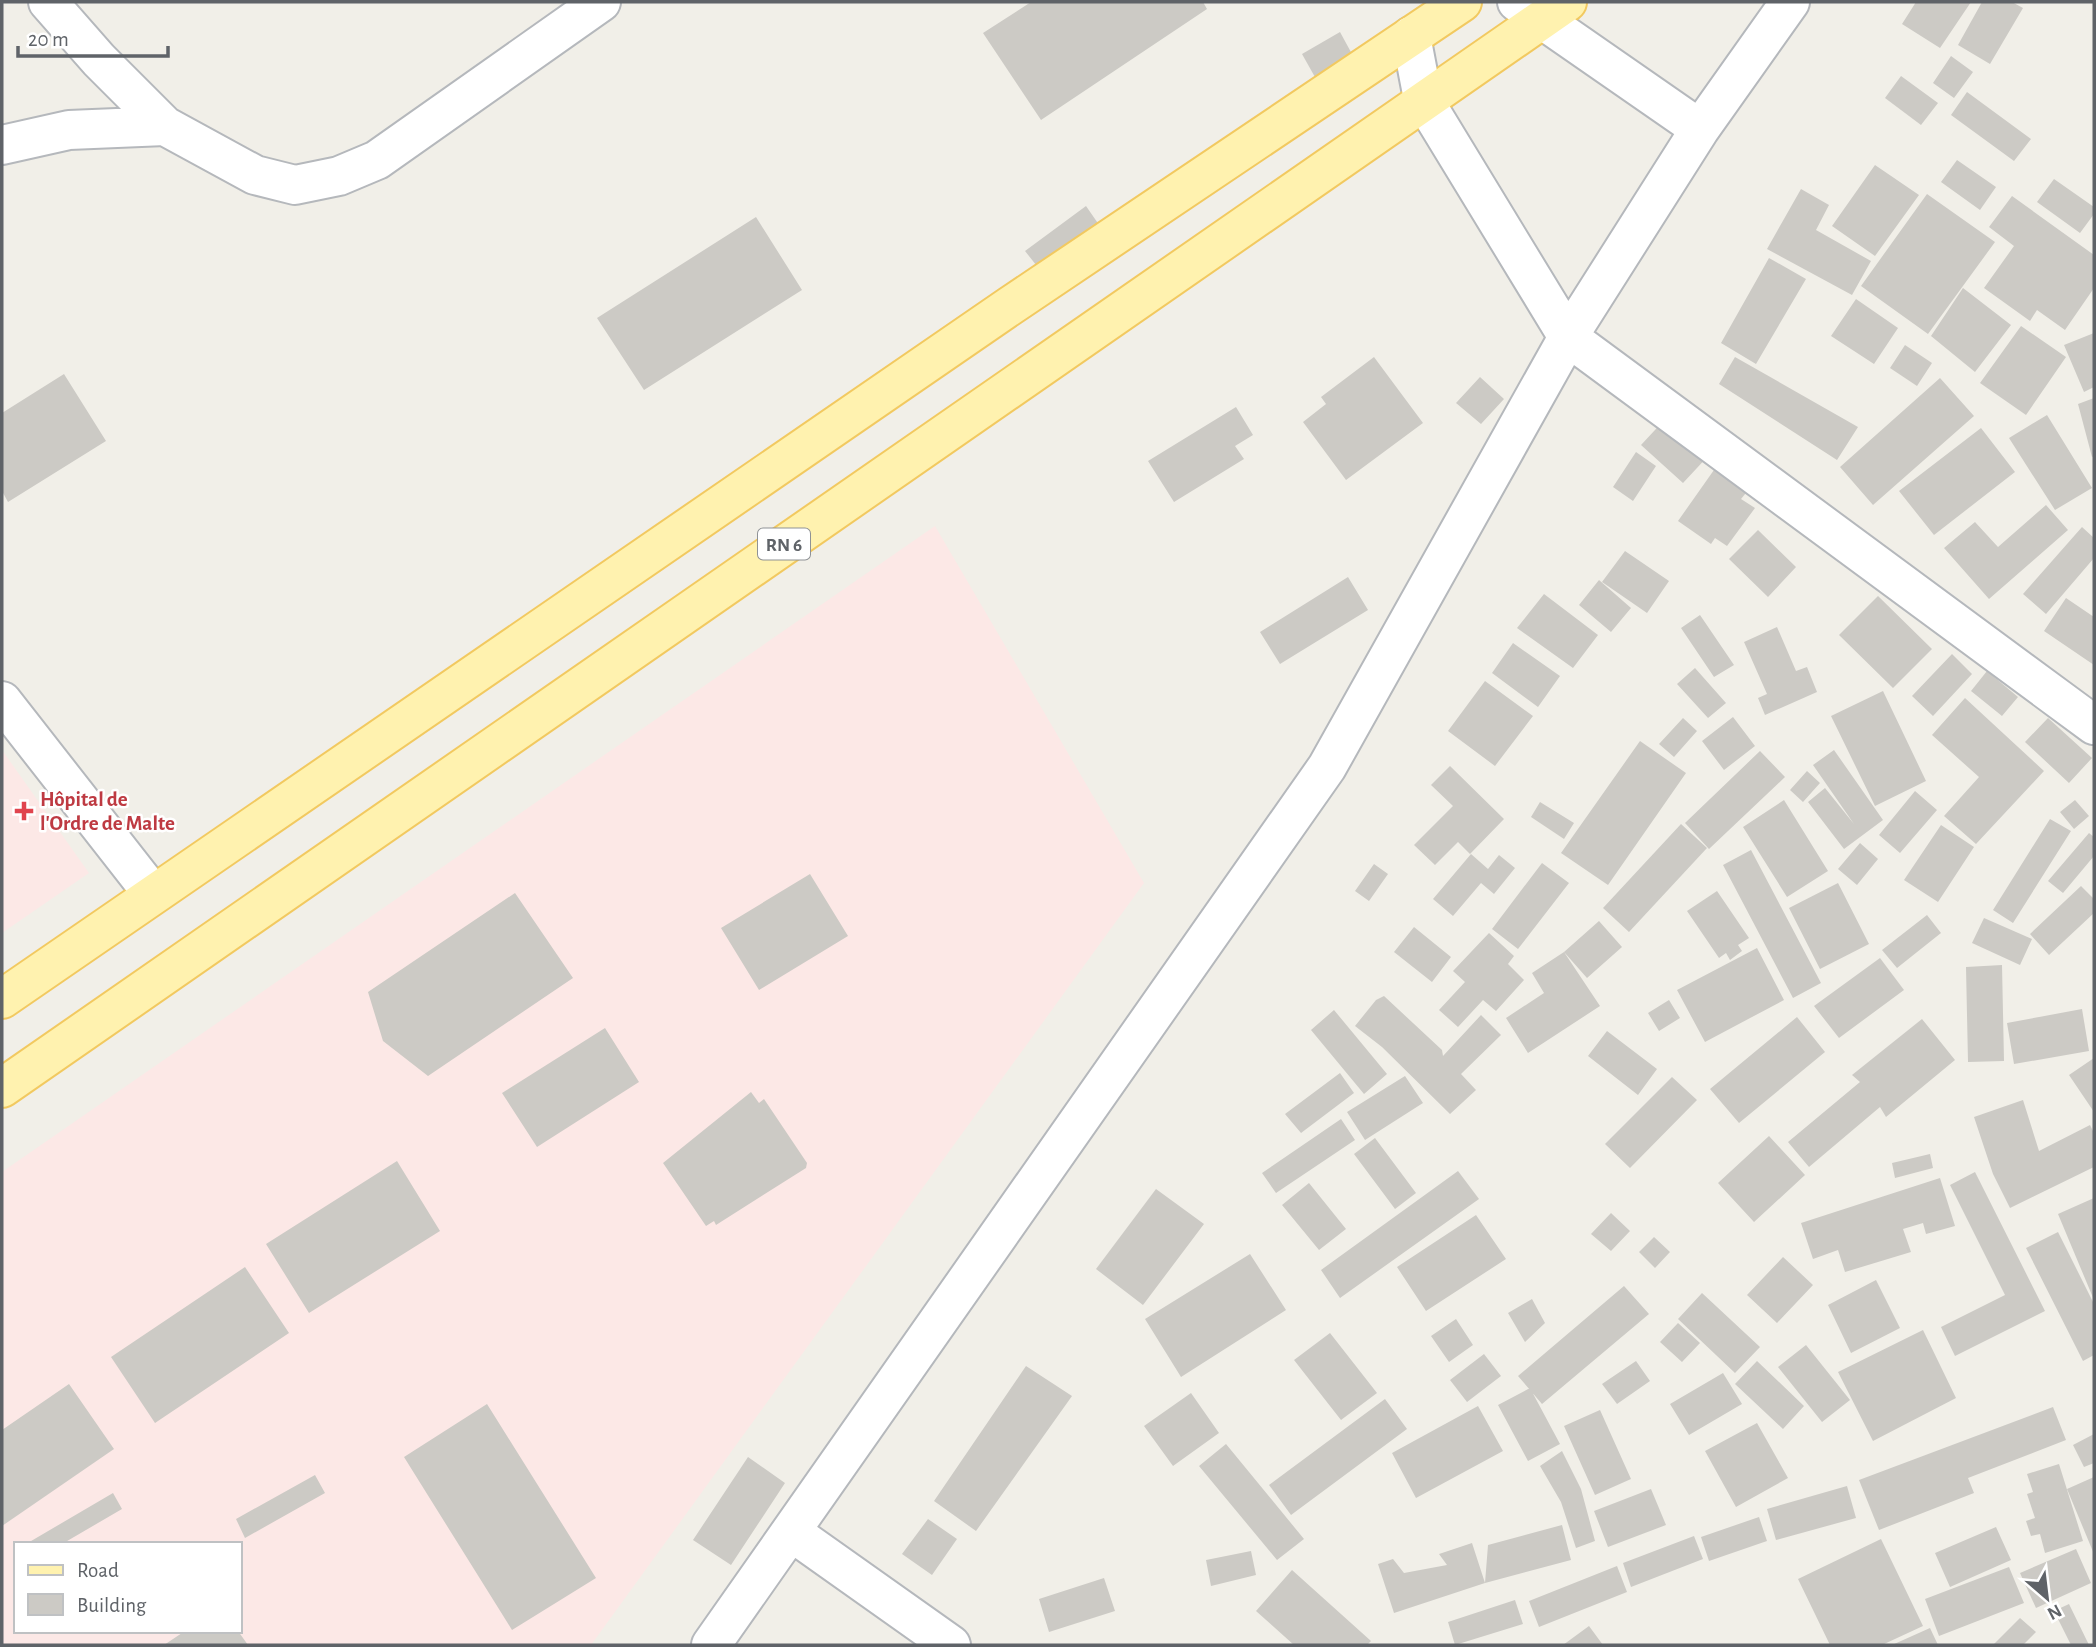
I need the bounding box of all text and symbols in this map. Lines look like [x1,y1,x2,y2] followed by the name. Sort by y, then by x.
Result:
[18,14,168,58] scale bar
[28,29,69,50] text: 20 m
[758,528,810,559] road number: RN 6
[40,789,175,834] place label: Hôpital de l'Ordre de Malte
[14,801,34,821] marker: Hôpital de l'Ordre de Malte
[14,1542,242,1633] legend
[77,1560,119,1581] text: Road
[2012,1563,2082,1633] north arrow
[77,1595,147,1616] text: Building
[2044,1600,2065,1623] text: N

